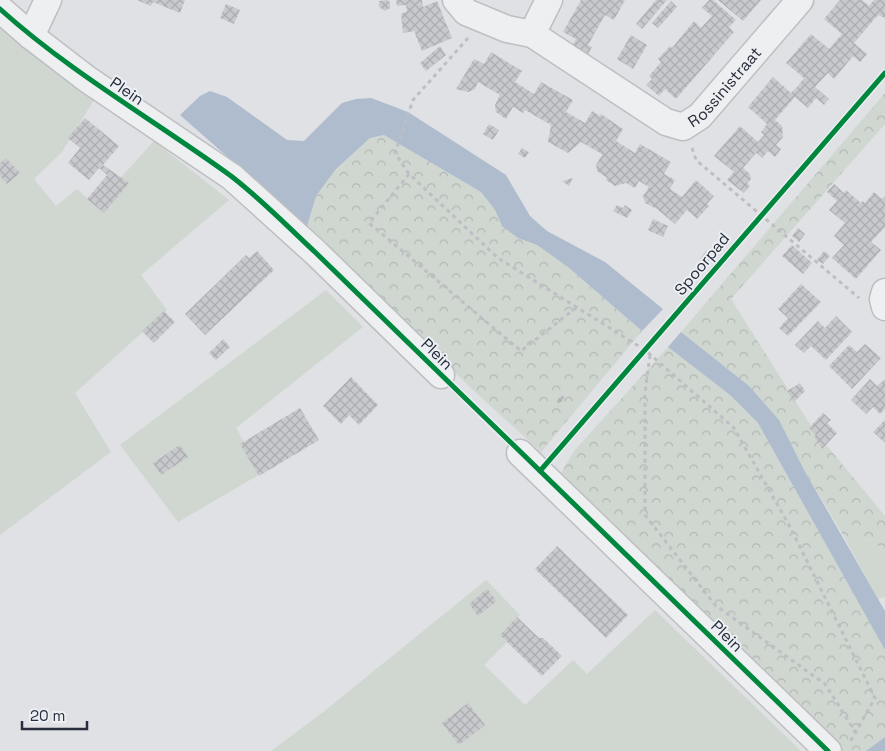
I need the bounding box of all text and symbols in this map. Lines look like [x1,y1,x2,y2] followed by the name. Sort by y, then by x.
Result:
[683,42,766,132] street label: Rossinistraat
[106,72,148,110] street label: Plein
[670,228,734,300] street label: Spoorpad
[416,334,458,374] street label: Plein
[706,616,748,656] street label: Plein
[22,698,88,730] scale bar
[30,706,65,725] text: 20 m

